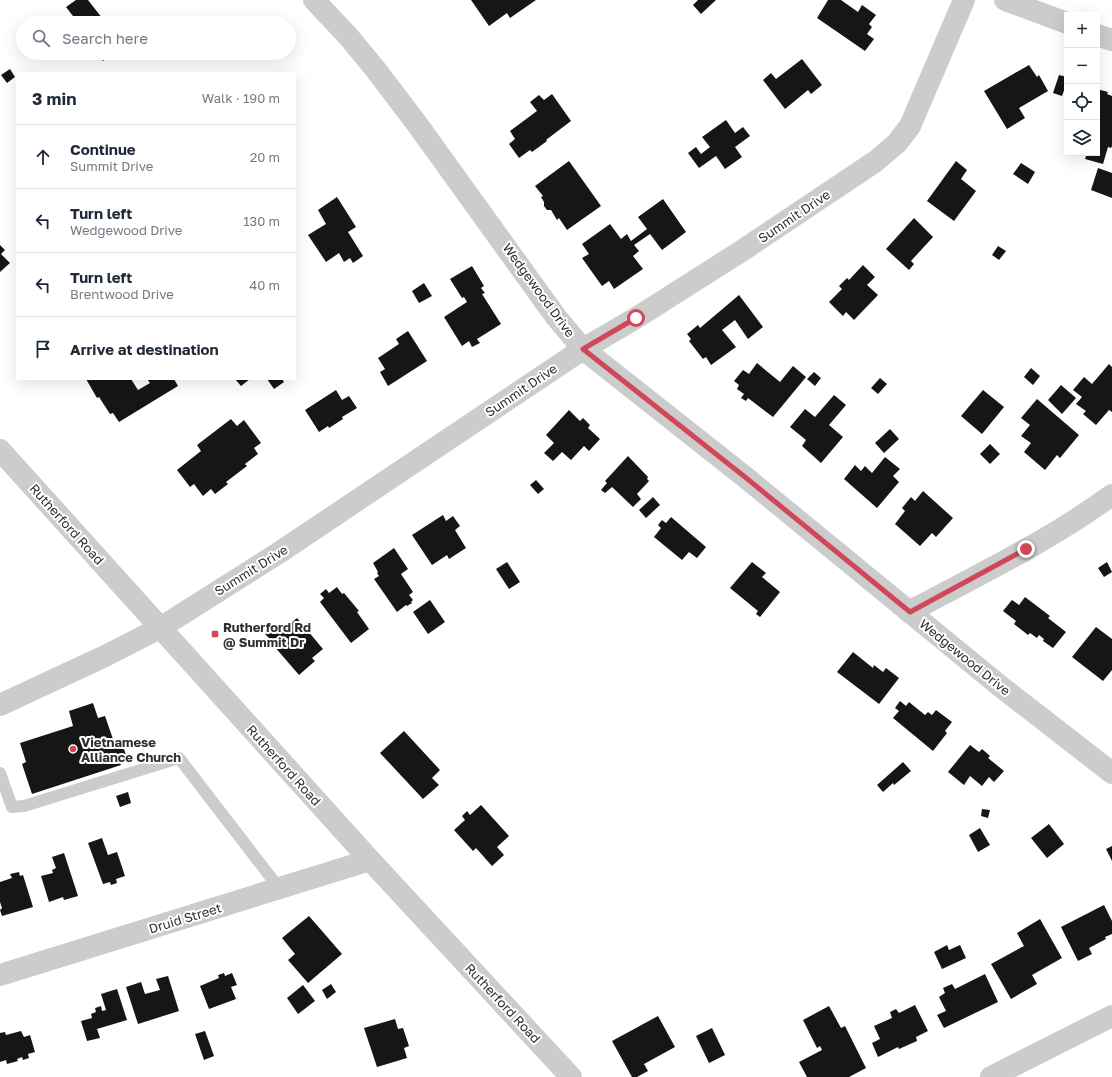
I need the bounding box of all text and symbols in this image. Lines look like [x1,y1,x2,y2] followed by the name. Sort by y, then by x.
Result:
[1064,12,1100,156] map controls
[1064,12,1100,48] button: +
[16,16,296,60] search box
[30,27,52,49] icon: search
[62,29,148,47] text: Search here
[1064,48,1100,84] button: −
[1064,84,1100,120] button: locate
[32,88,76,109] text: 3 min
[202,90,280,106] text: Walk · 190 m
[1064,120,1100,156] button: layers
[70,140,136,158] text: Continue
[32,146,54,168] icon: ahead
[250,149,280,165] text: 20 m
[70,158,153,174] text: Summit Drive
[755,186,833,246] street label: Summit Drive
[70,204,132,222] text: Turn left
[32,210,54,232] icon: left
[243,213,280,229] text: 130 m
[70,222,182,238] text: Wedgewood Drive
[500,240,578,340] street label: Wedgewood Drive
[70,268,132,286] text: Turn left
[32,274,54,296] icon: left
[249,277,280,293] text: 40 m
[70,286,174,302] text: Brentwood Drive
[627,309,645,327] route start
[32,338,54,360] icon: arrive
[70,340,219,358] text: Arrive at destination
[482,360,560,420] street label: Summit Drive
[27,480,107,568] street label: Rutherford Road
[1017,540,1035,558] route end
[211,541,291,599] street label: Summit Drive
[916,615,1014,699] street label: Wedgewood Drive
[223,619,311,650] place label: Rutherford Rd @ Summit Dr
[210,629,220,639] marker: Rutherford Rd @ Summit Dr
[244,721,324,809] street label: Rutherford Road
[81,734,181,765] place label: Vietnamese Alliance Church
[68,744,78,754] marker: Vietnamese Alliance Church
[147,899,223,937] street label: Druid Street
[462,960,544,1046] street label: Rutherford Road

